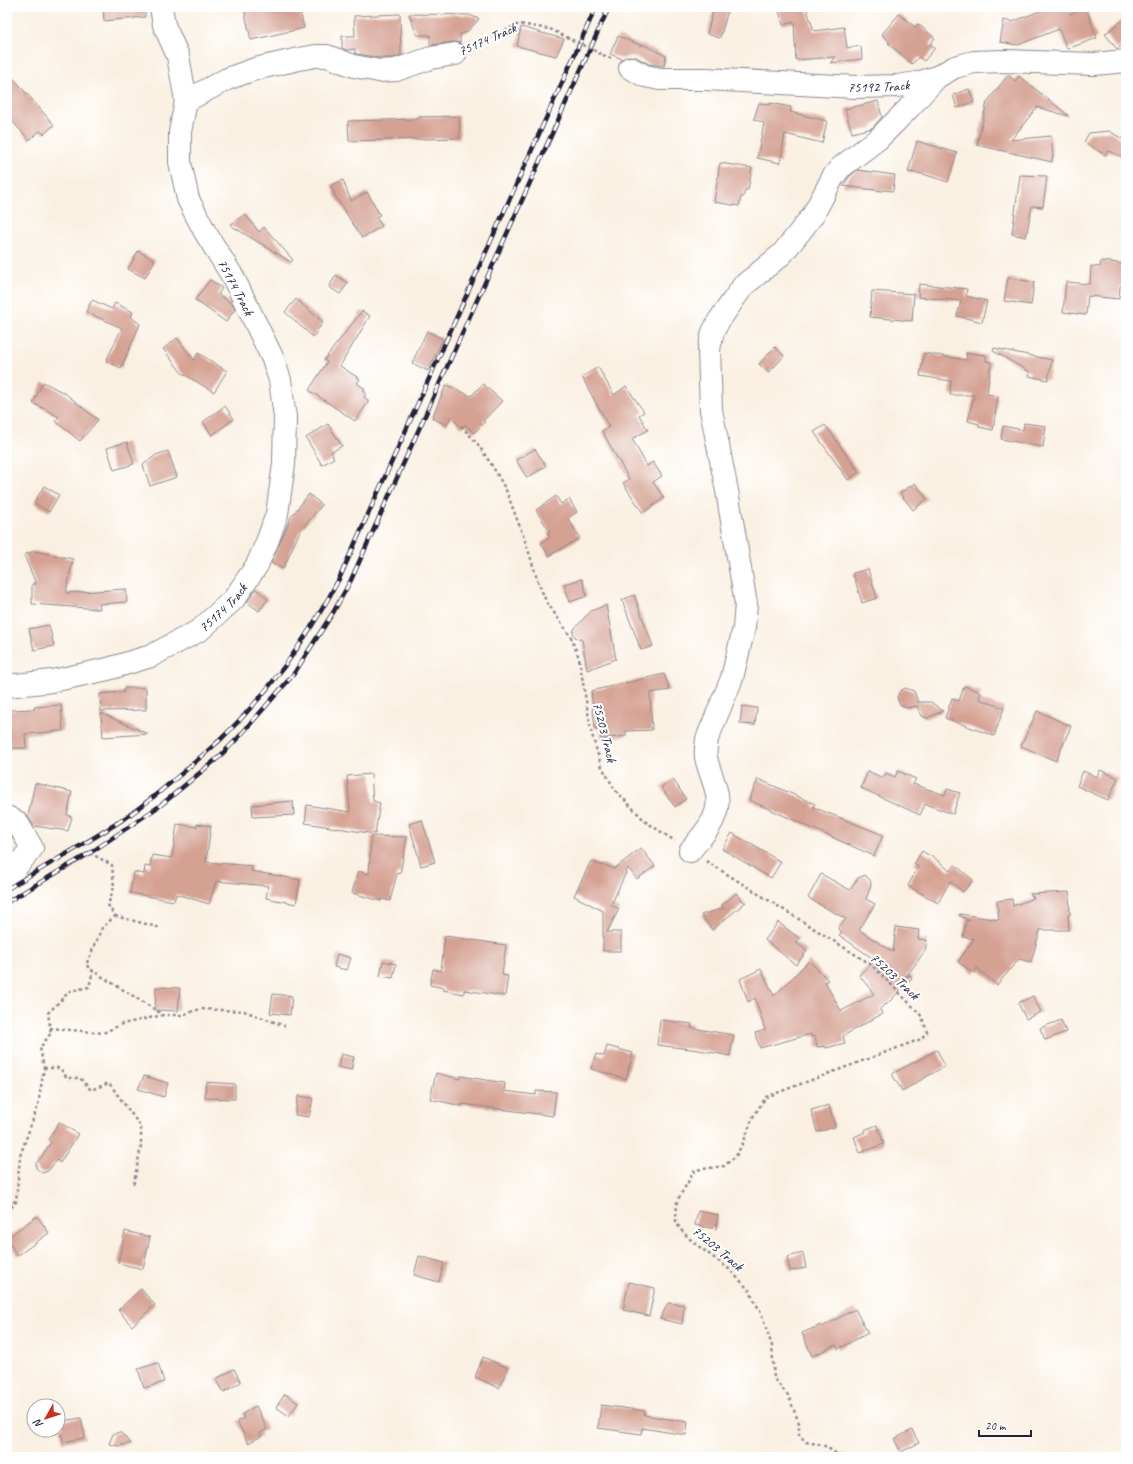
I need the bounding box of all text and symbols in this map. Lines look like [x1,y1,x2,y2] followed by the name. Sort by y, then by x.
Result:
[456,19,519,60] street label: 75174 Track
[847,76,911,96] street label: 75192 Track
[214,256,258,319] street label: 75174 Track
[196,580,251,636] street label: 75174 Track
[589,700,620,765] street label: 75203 Track
[866,949,924,1004] street label: 75203 Track
[689,1222,747,1275] street label: 75203 Track
[26,1398,66,1438] north arrow
[979,1412,1031,1438] scale bar
[29,1416,46,1431] text: N
[985,1418,1007,1434] text: 20 m

